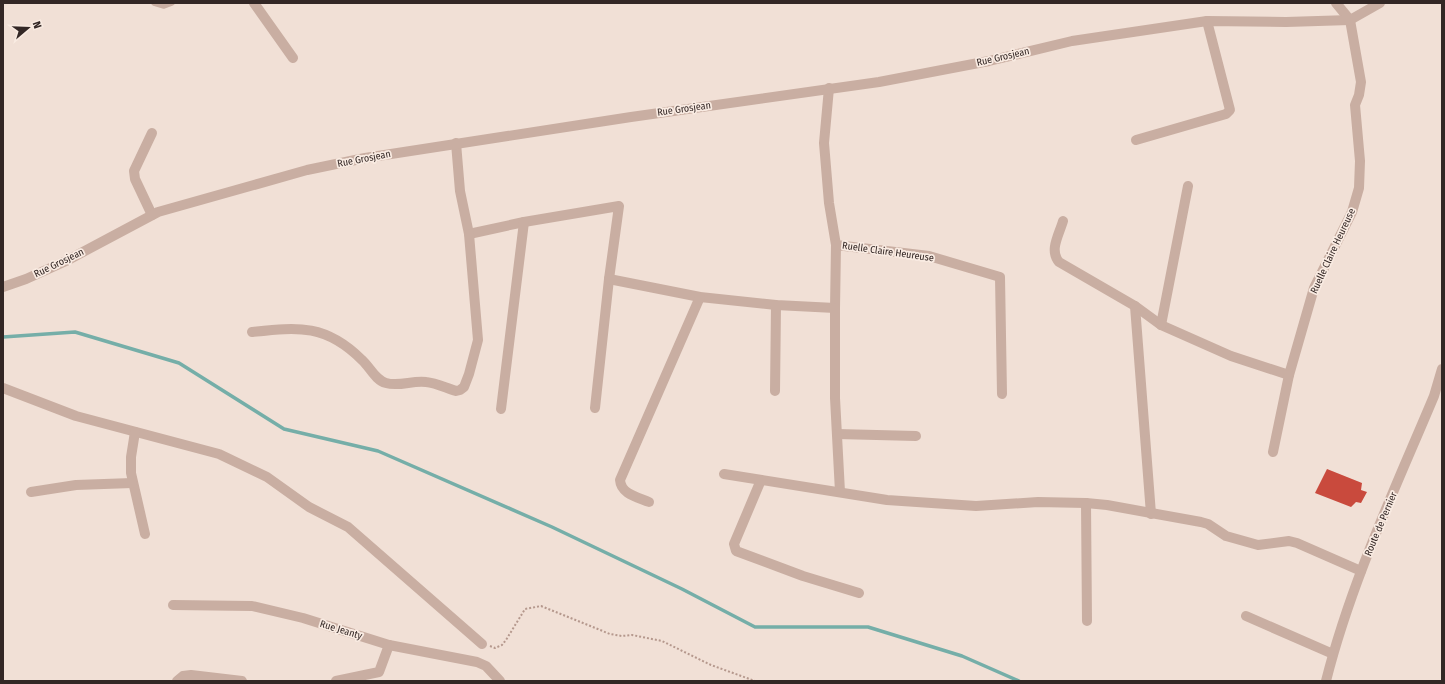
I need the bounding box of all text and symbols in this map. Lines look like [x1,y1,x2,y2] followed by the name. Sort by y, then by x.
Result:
[8,8,48,48] north arrow
[30,20,44,30] text: N
[975,45,1031,69] street label: Rue Grosjean
[656,99,712,119] street label: Rue Grosjean
[336,148,392,170] street label: Rue Grosjean
[1308,207,1358,295] street label: Ruelle Claire Heureuse
[841,240,935,264] street label: Ruelle Claire Heureuse
[32,246,86,280] street label: Rue Grosjean
[1362,490,1400,558] street label: Route de Pernier
[318,618,364,642] street label: Rue Jeanty

